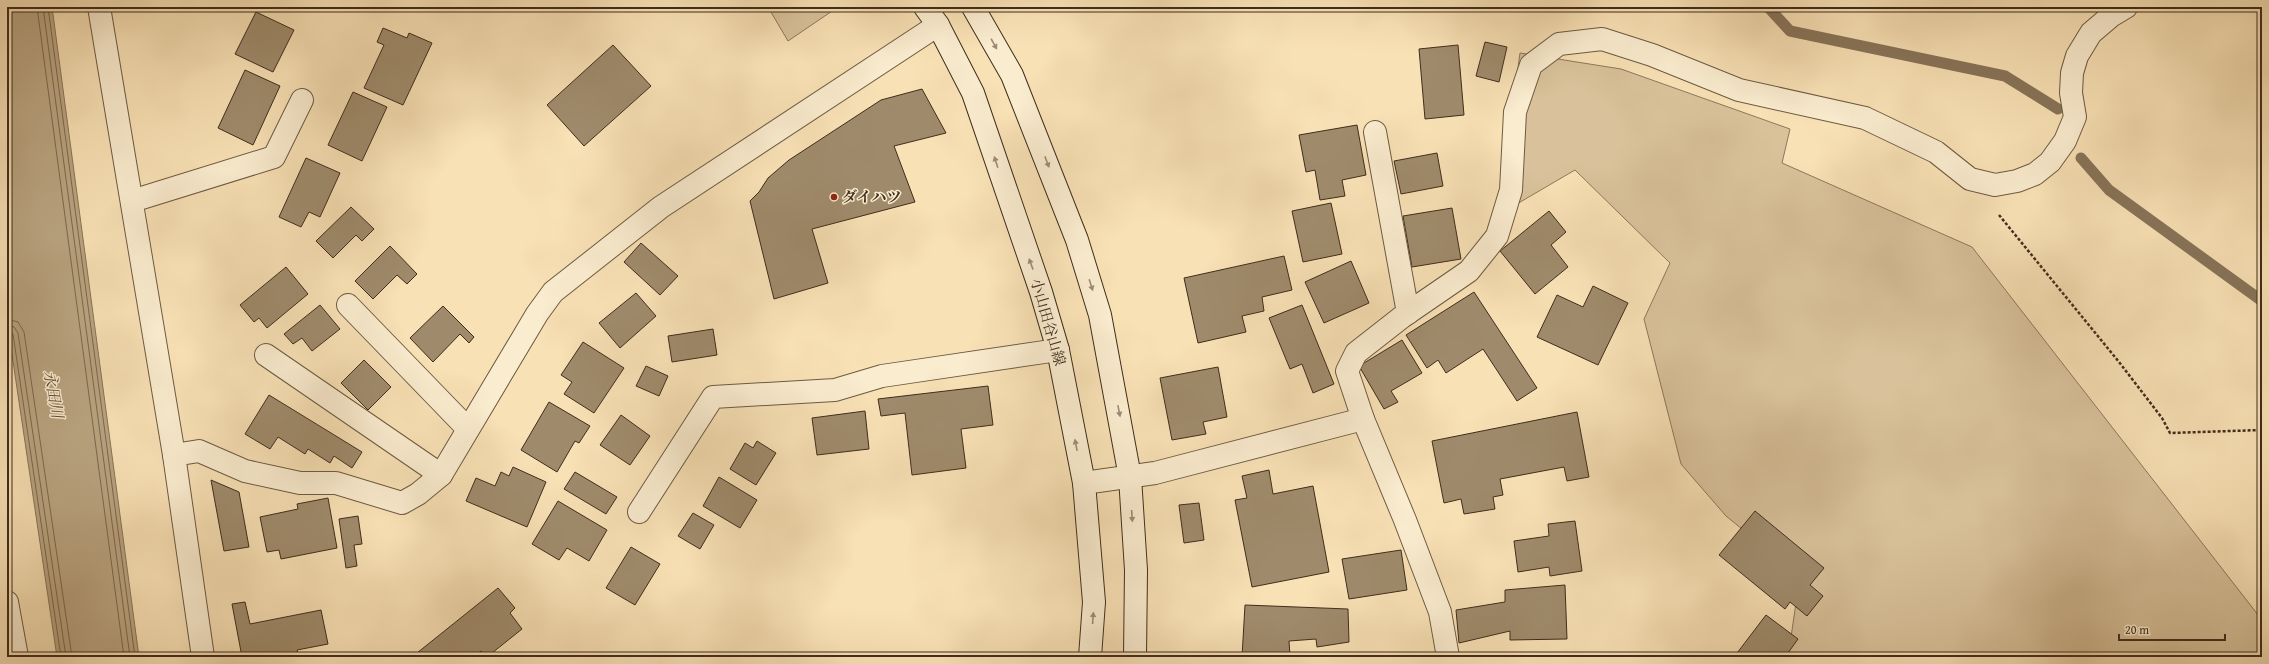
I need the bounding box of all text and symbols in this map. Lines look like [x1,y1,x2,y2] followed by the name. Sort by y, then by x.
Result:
[991,38,998,50] one-way arrow
[993,155,999,167] one-way arrow
[1044,157,1050,169] one-way arrow
[842,186,901,207] place label: ダイハツ
[829,192,839,202] marker: ダイハツ
[1028,258,1034,270] one-way arrow
[1026,276,1071,368] street label: 小山田谷山線
[1088,279,1094,291] one-way arrow
[38,368,70,422] water label: 永田川
[1116,405,1122,417] one-way arrow
[1073,439,1079,451] one-way arrow
[1129,510,1136,522] one-way arrow
[1089,612,1096,624] one-way arrow
[2119,616,2225,642] scale bar
[2125,621,2149,638] text: 20 m

